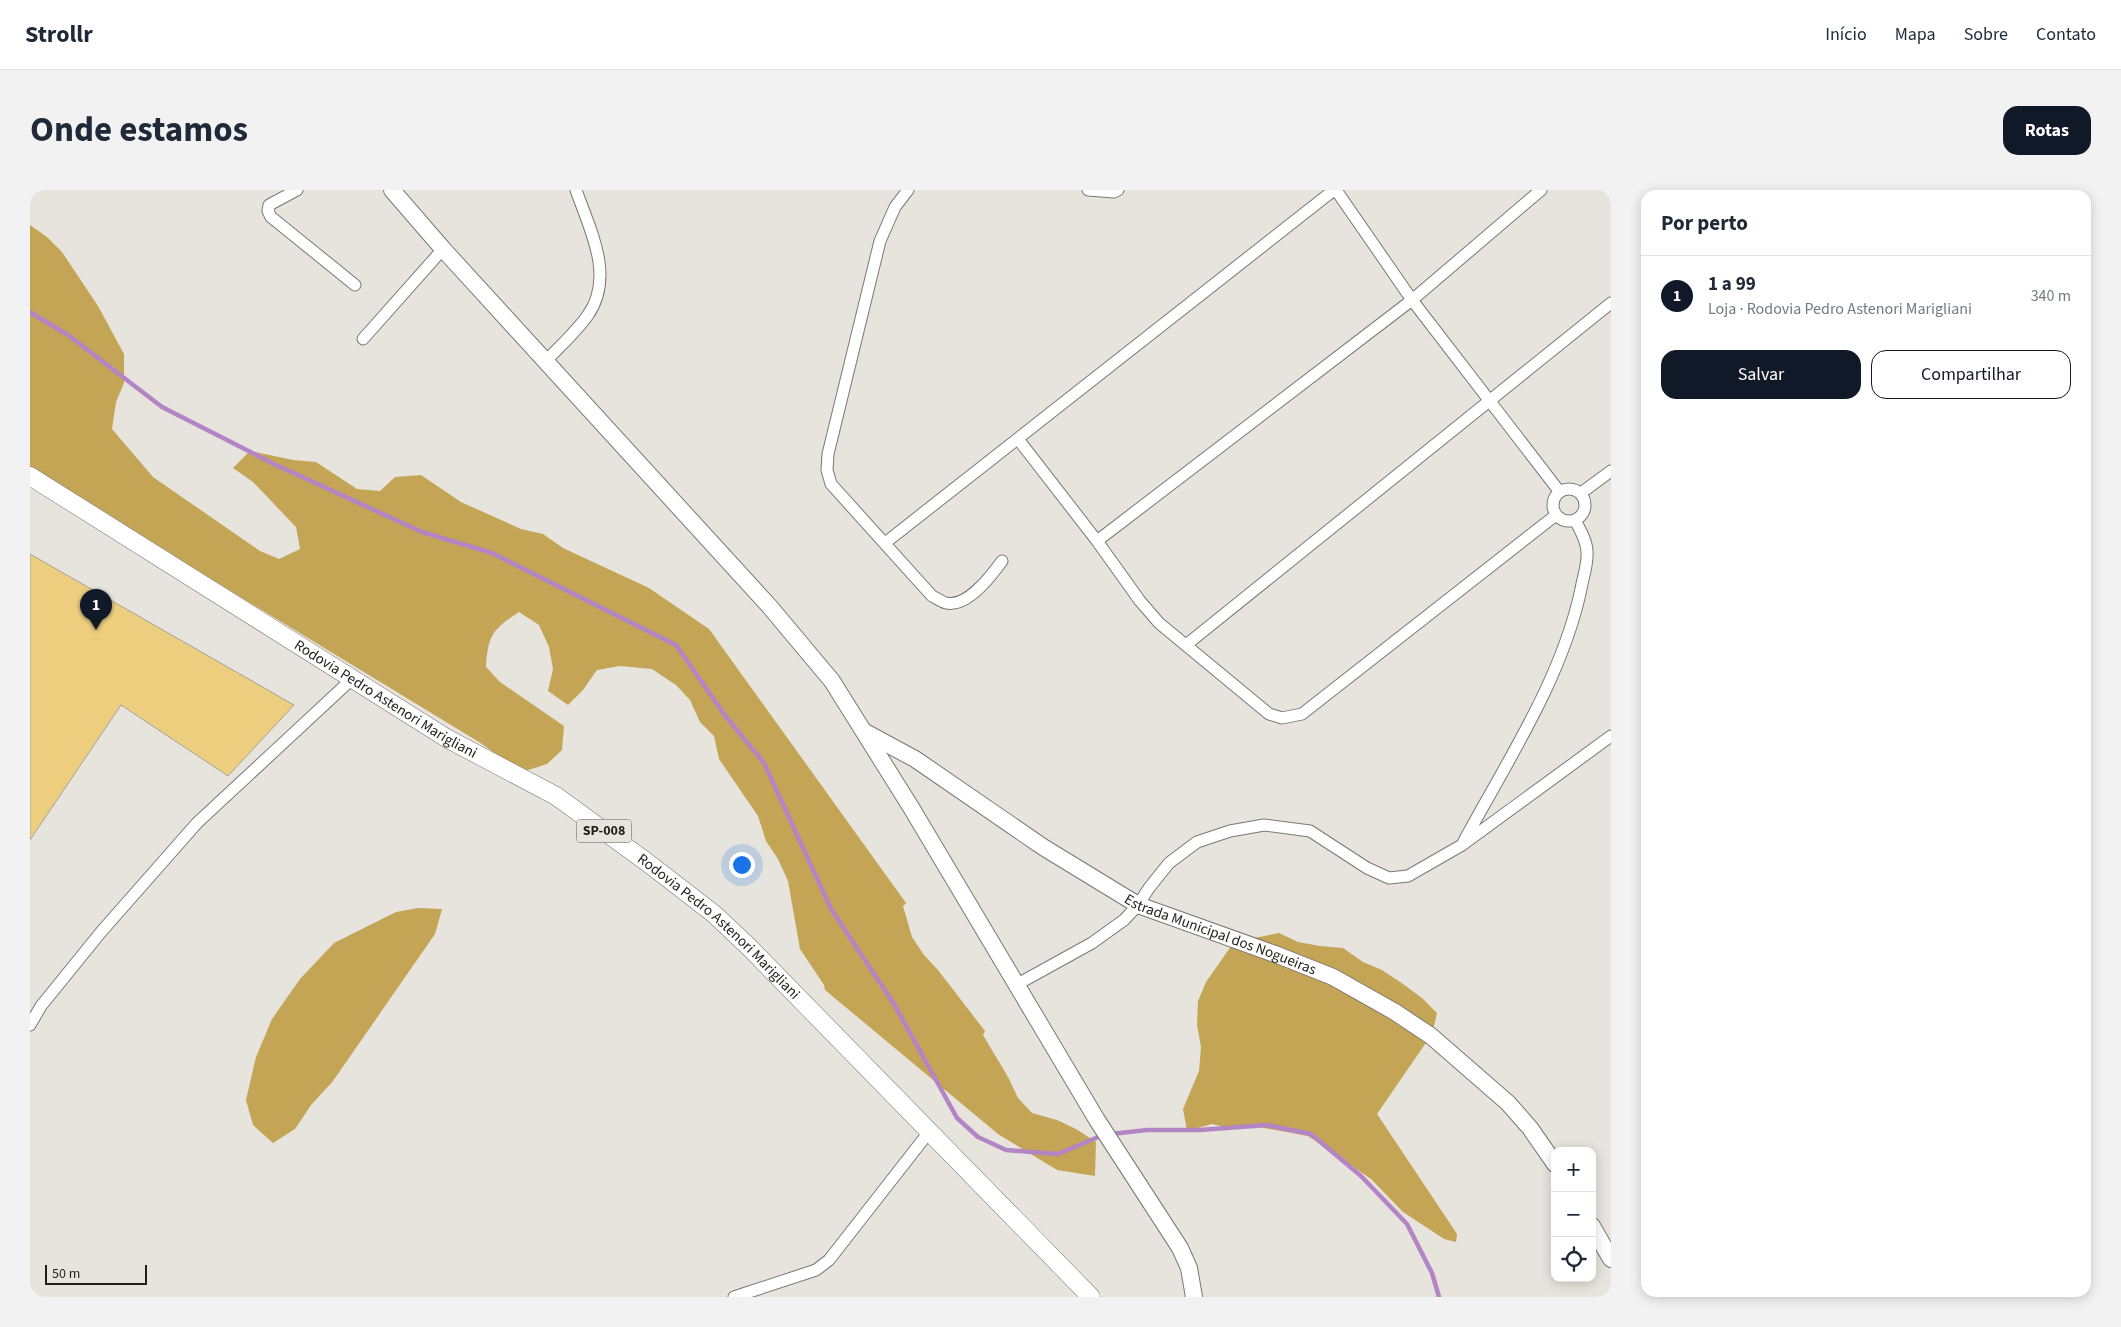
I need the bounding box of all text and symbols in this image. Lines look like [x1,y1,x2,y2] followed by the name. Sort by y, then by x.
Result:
[25,17,93,52] text: Strollr
[1825,22,1867,47] text: Início
[1895,22,1936,47] text: Mapa
[1964,22,2008,47] text: Sobre
[2036,22,2096,47] text: Contato
[30,105,248,155] text: Onde estamos
[2003,106,2091,155] button: Rotas
[1661,208,1748,238] text: Por perto
[1708,271,1756,298] text: 1 a 99
[1673,285,1681,307] text: 1
[2031,285,2071,307] text: 340 m
[1708,298,1972,320] text: Loja · Rodovia Pedro Astenori Marigliani
[1661,350,1861,399] button: Salvar
[1871,350,2071,399] button: Compartilhar
[80,589,112,630] pin: 1
[290,634,481,763] street label: Rodovia Pedro Astenori Marigliani
[576,820,632,842] road number: SP-008
[633,848,805,1004] street label: Rodovia Pedro Astenori Marigliani
[729,852,755,878] your location
[1120,889,1320,980] street label: Estrada Municipal dos Nogueiras
[1551,1147,1596,1282] map controls
[1551,1147,1596,1192] button: +
[1551,1192,1596,1237] button: −
[1551,1237,1596,1282] button: locate
[45,1262,148,1285] scale bar
[52,1264,80,1284] text: 50 m

